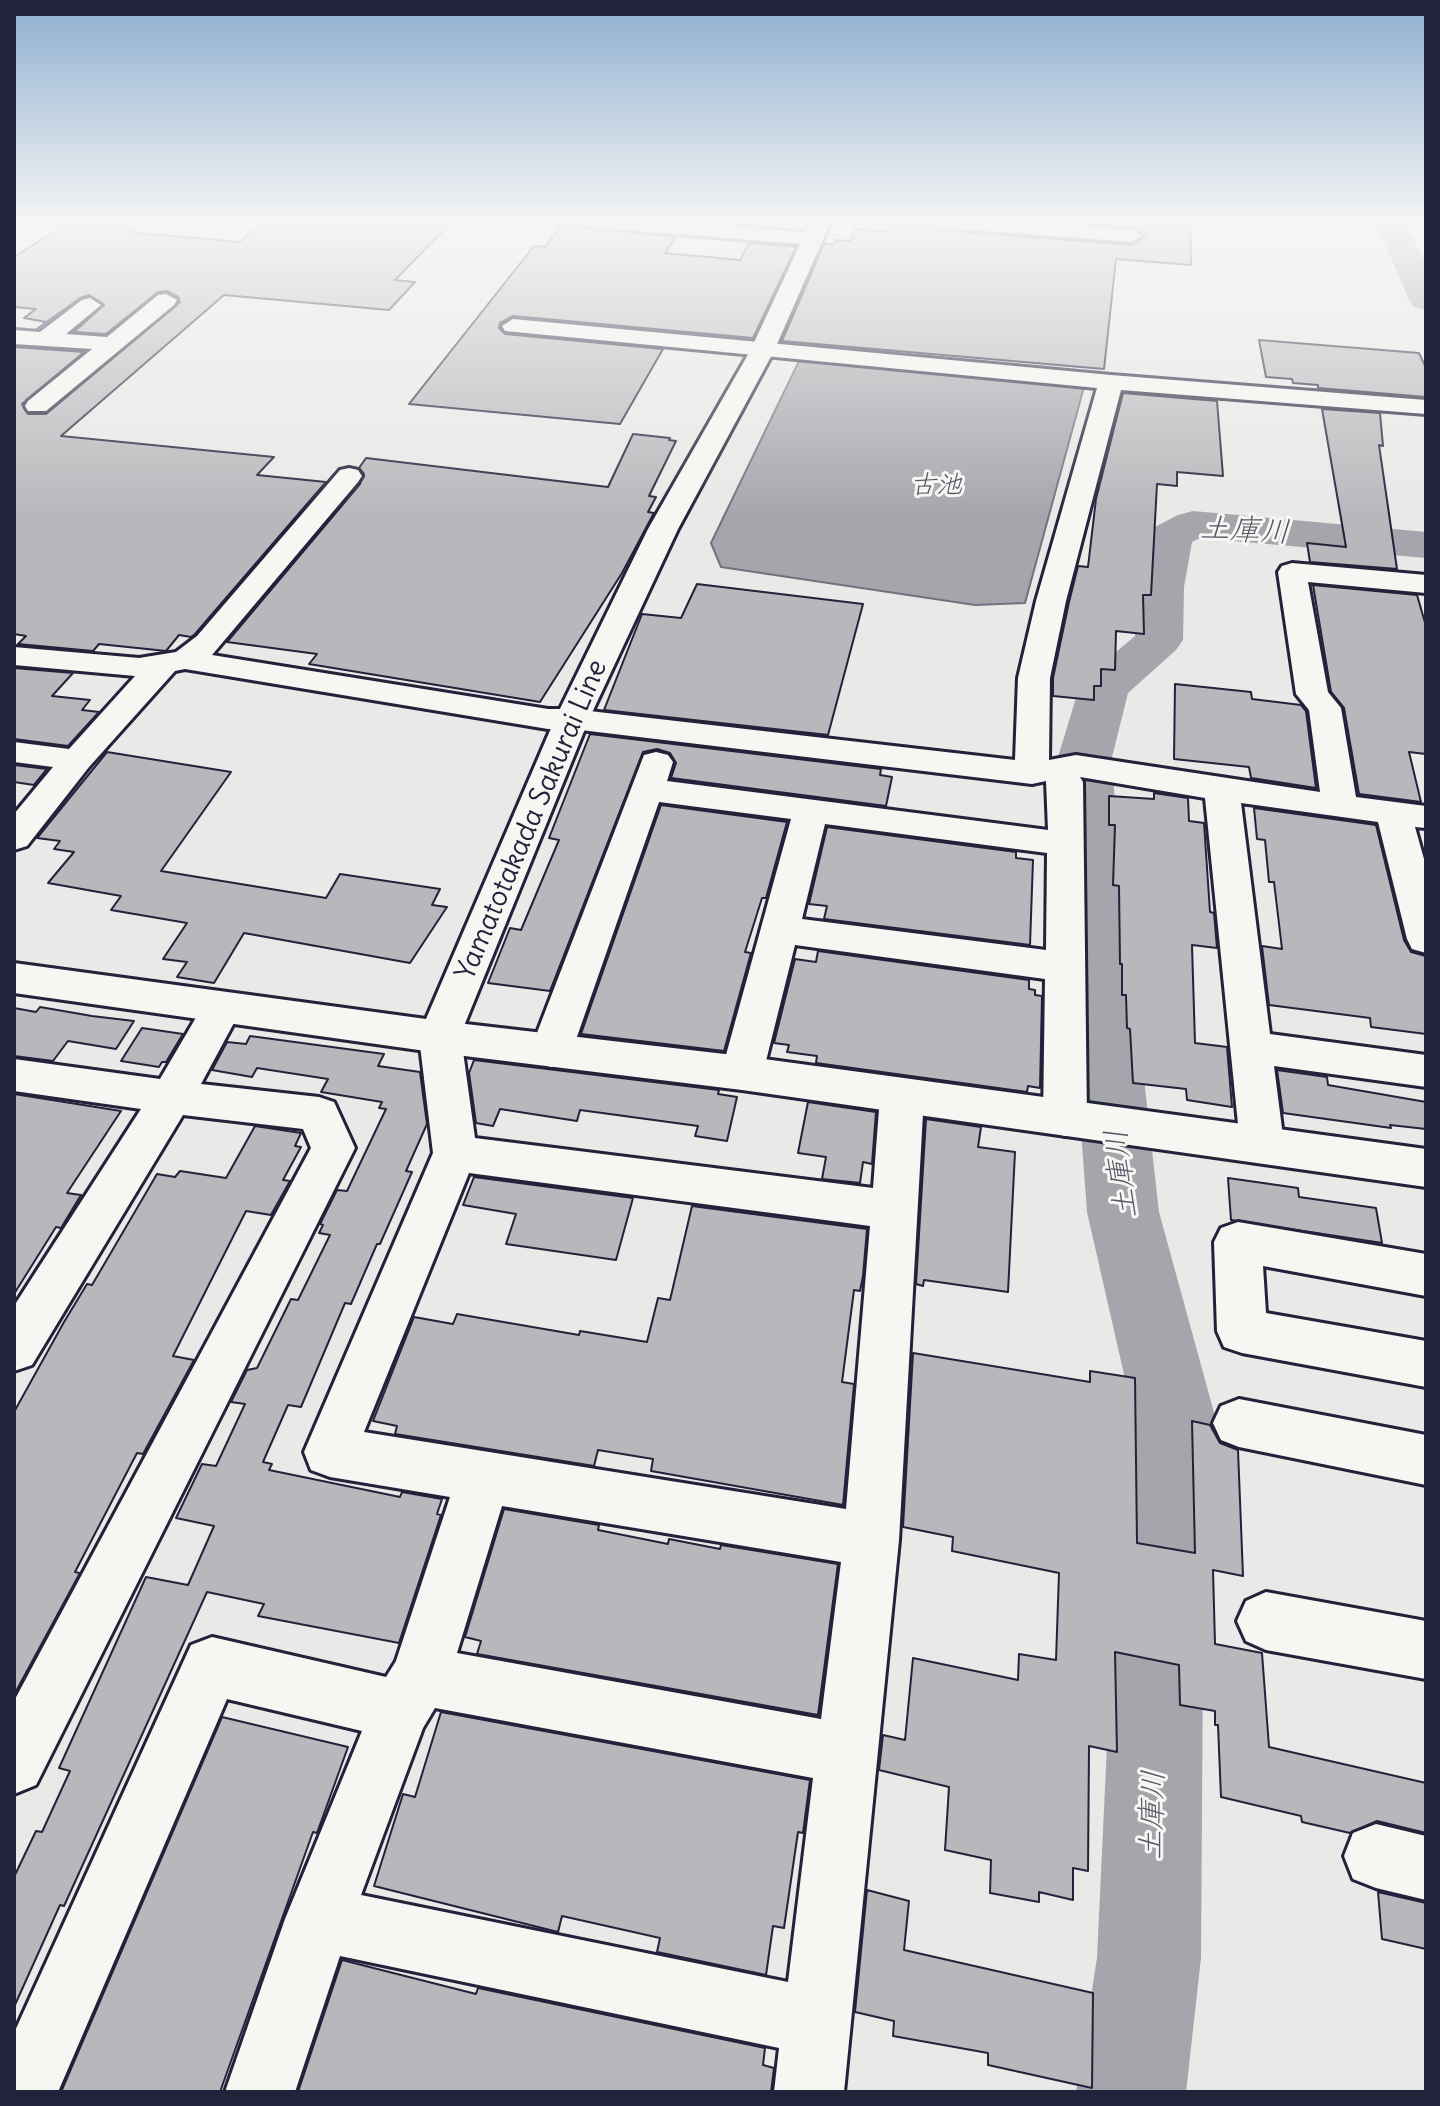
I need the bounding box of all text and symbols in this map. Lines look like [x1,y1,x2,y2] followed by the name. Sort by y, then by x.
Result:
[910,470,962,502] water label: 古池
[1199,511,1291,551] water label: 土庫川
[449,655,615,985] street label: Yamatotakada Sakurai Line
[1099,1127,1145,1221] water label: 土庫川
[1133,1769,1173,1861] water label: 土庫川

